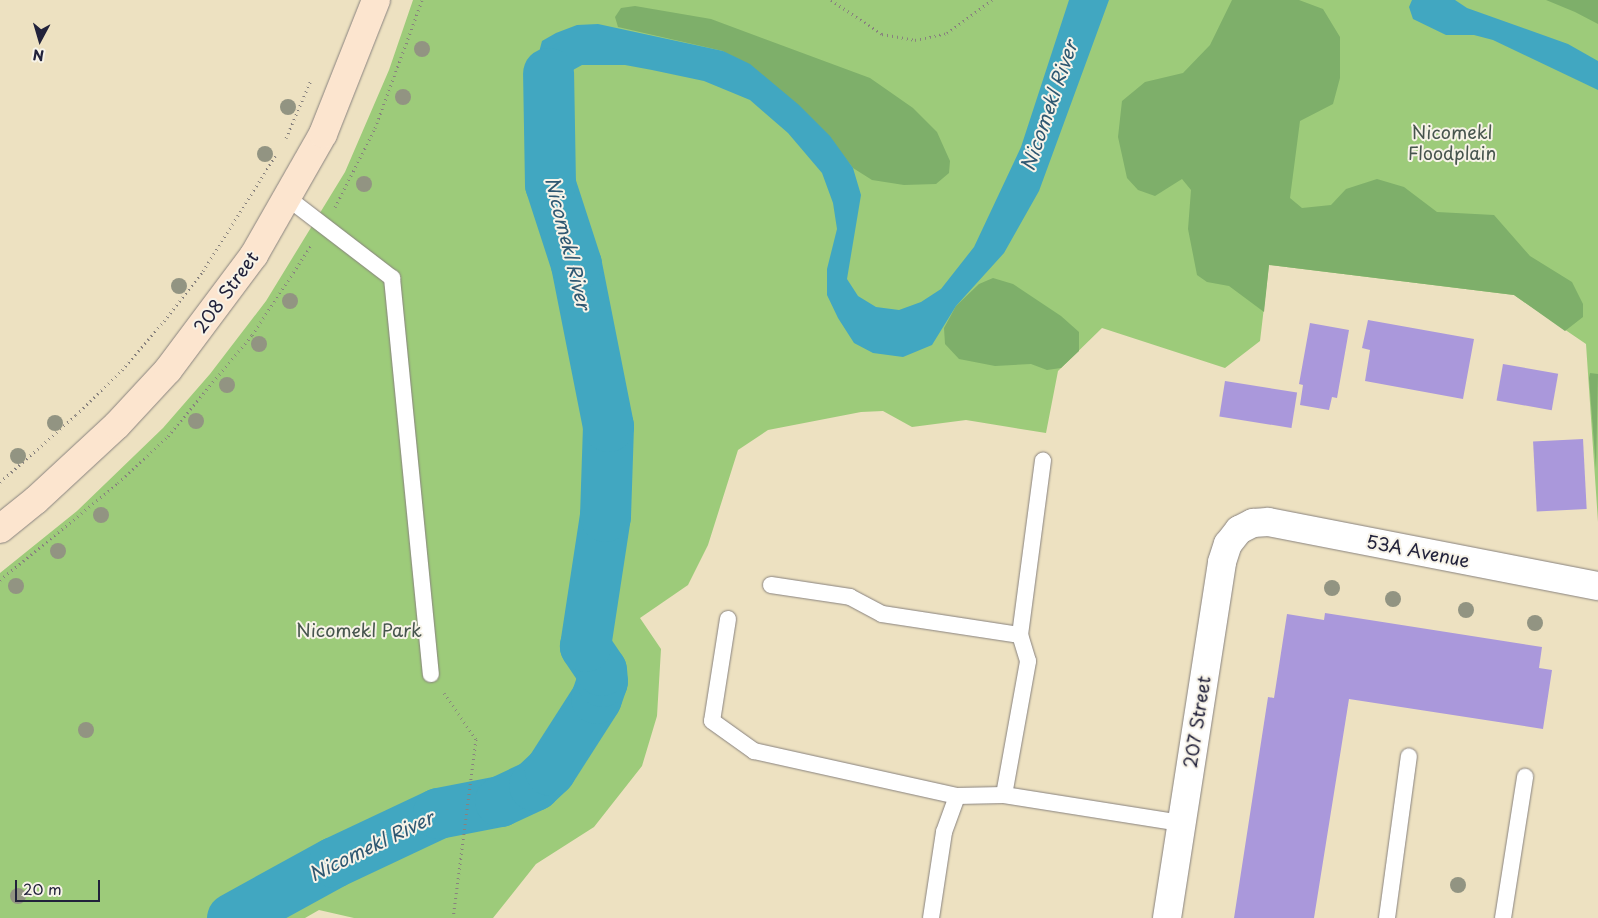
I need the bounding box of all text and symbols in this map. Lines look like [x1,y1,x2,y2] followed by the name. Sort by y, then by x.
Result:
[15,15,65,65] north arrow
[1016,37,1082,175] water label: Nicomekl River
[32,44,45,66] text: N
[1408,122,1496,164] park label: Nicomekl Floodplain
[540,173,596,313] water label: Nicomekl River
[189,246,263,338] street label: 208 Street
[1365,531,1471,571] street label: 53A Avenue
[296,619,422,641] park label: Nicomekl Park
[1179,673,1215,771] street label: 207 Street
[304,805,438,887] water label: Nicomekl River
[18,870,102,902] scale bar
[23,877,62,900] text: 20 m

